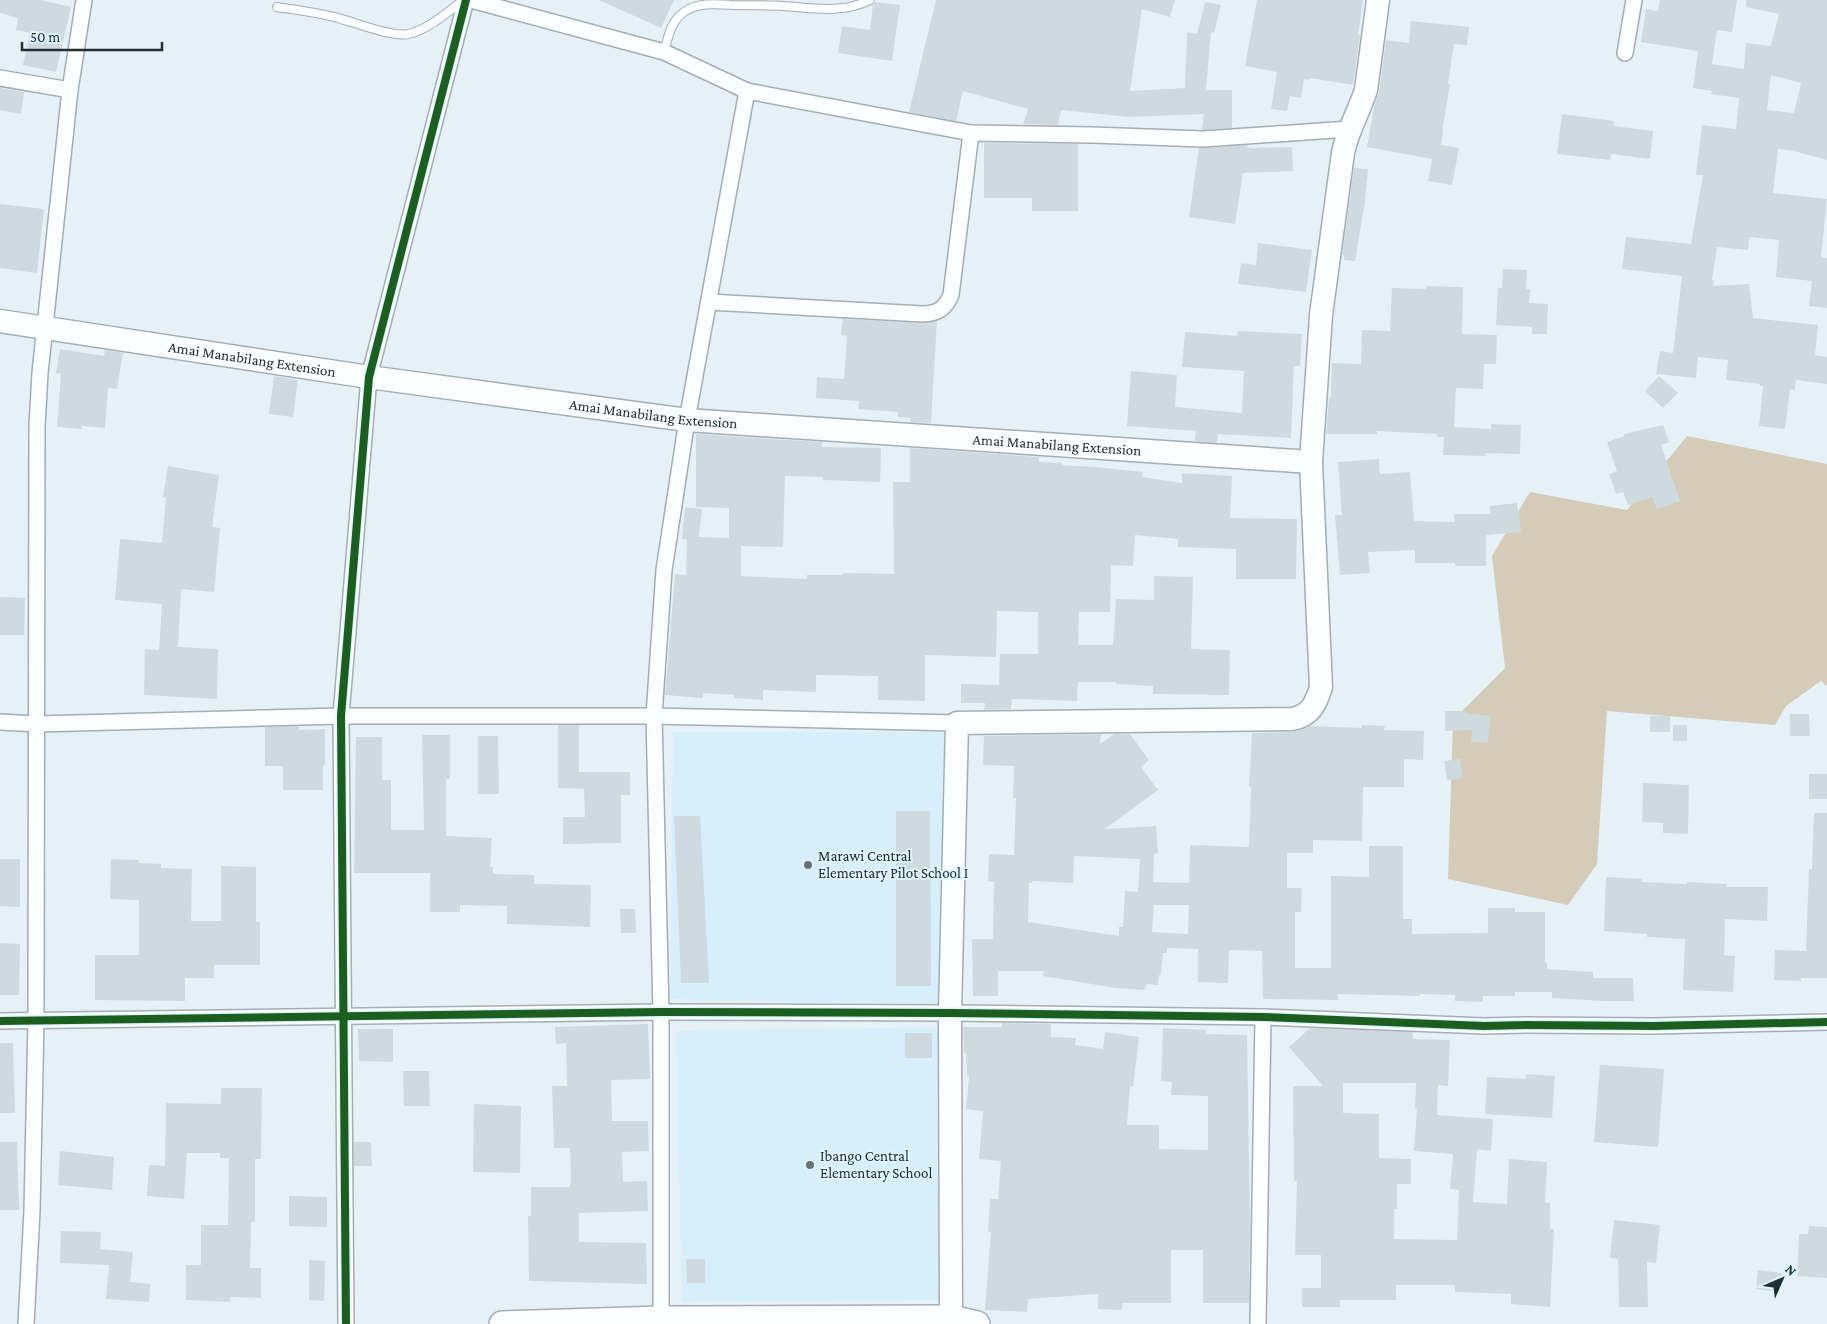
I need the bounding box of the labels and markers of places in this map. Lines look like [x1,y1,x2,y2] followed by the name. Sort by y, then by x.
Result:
[818,848,968,882] place label: Marawi Central Elementary Pilot School I
[802,859,814,871] marker: Marawi Central Elementary Pilot School I
[820,1148,932,1182] place label: Ibango Central Elementary School
[804,1159,816,1171] marker: Ibango Central Elementary School

